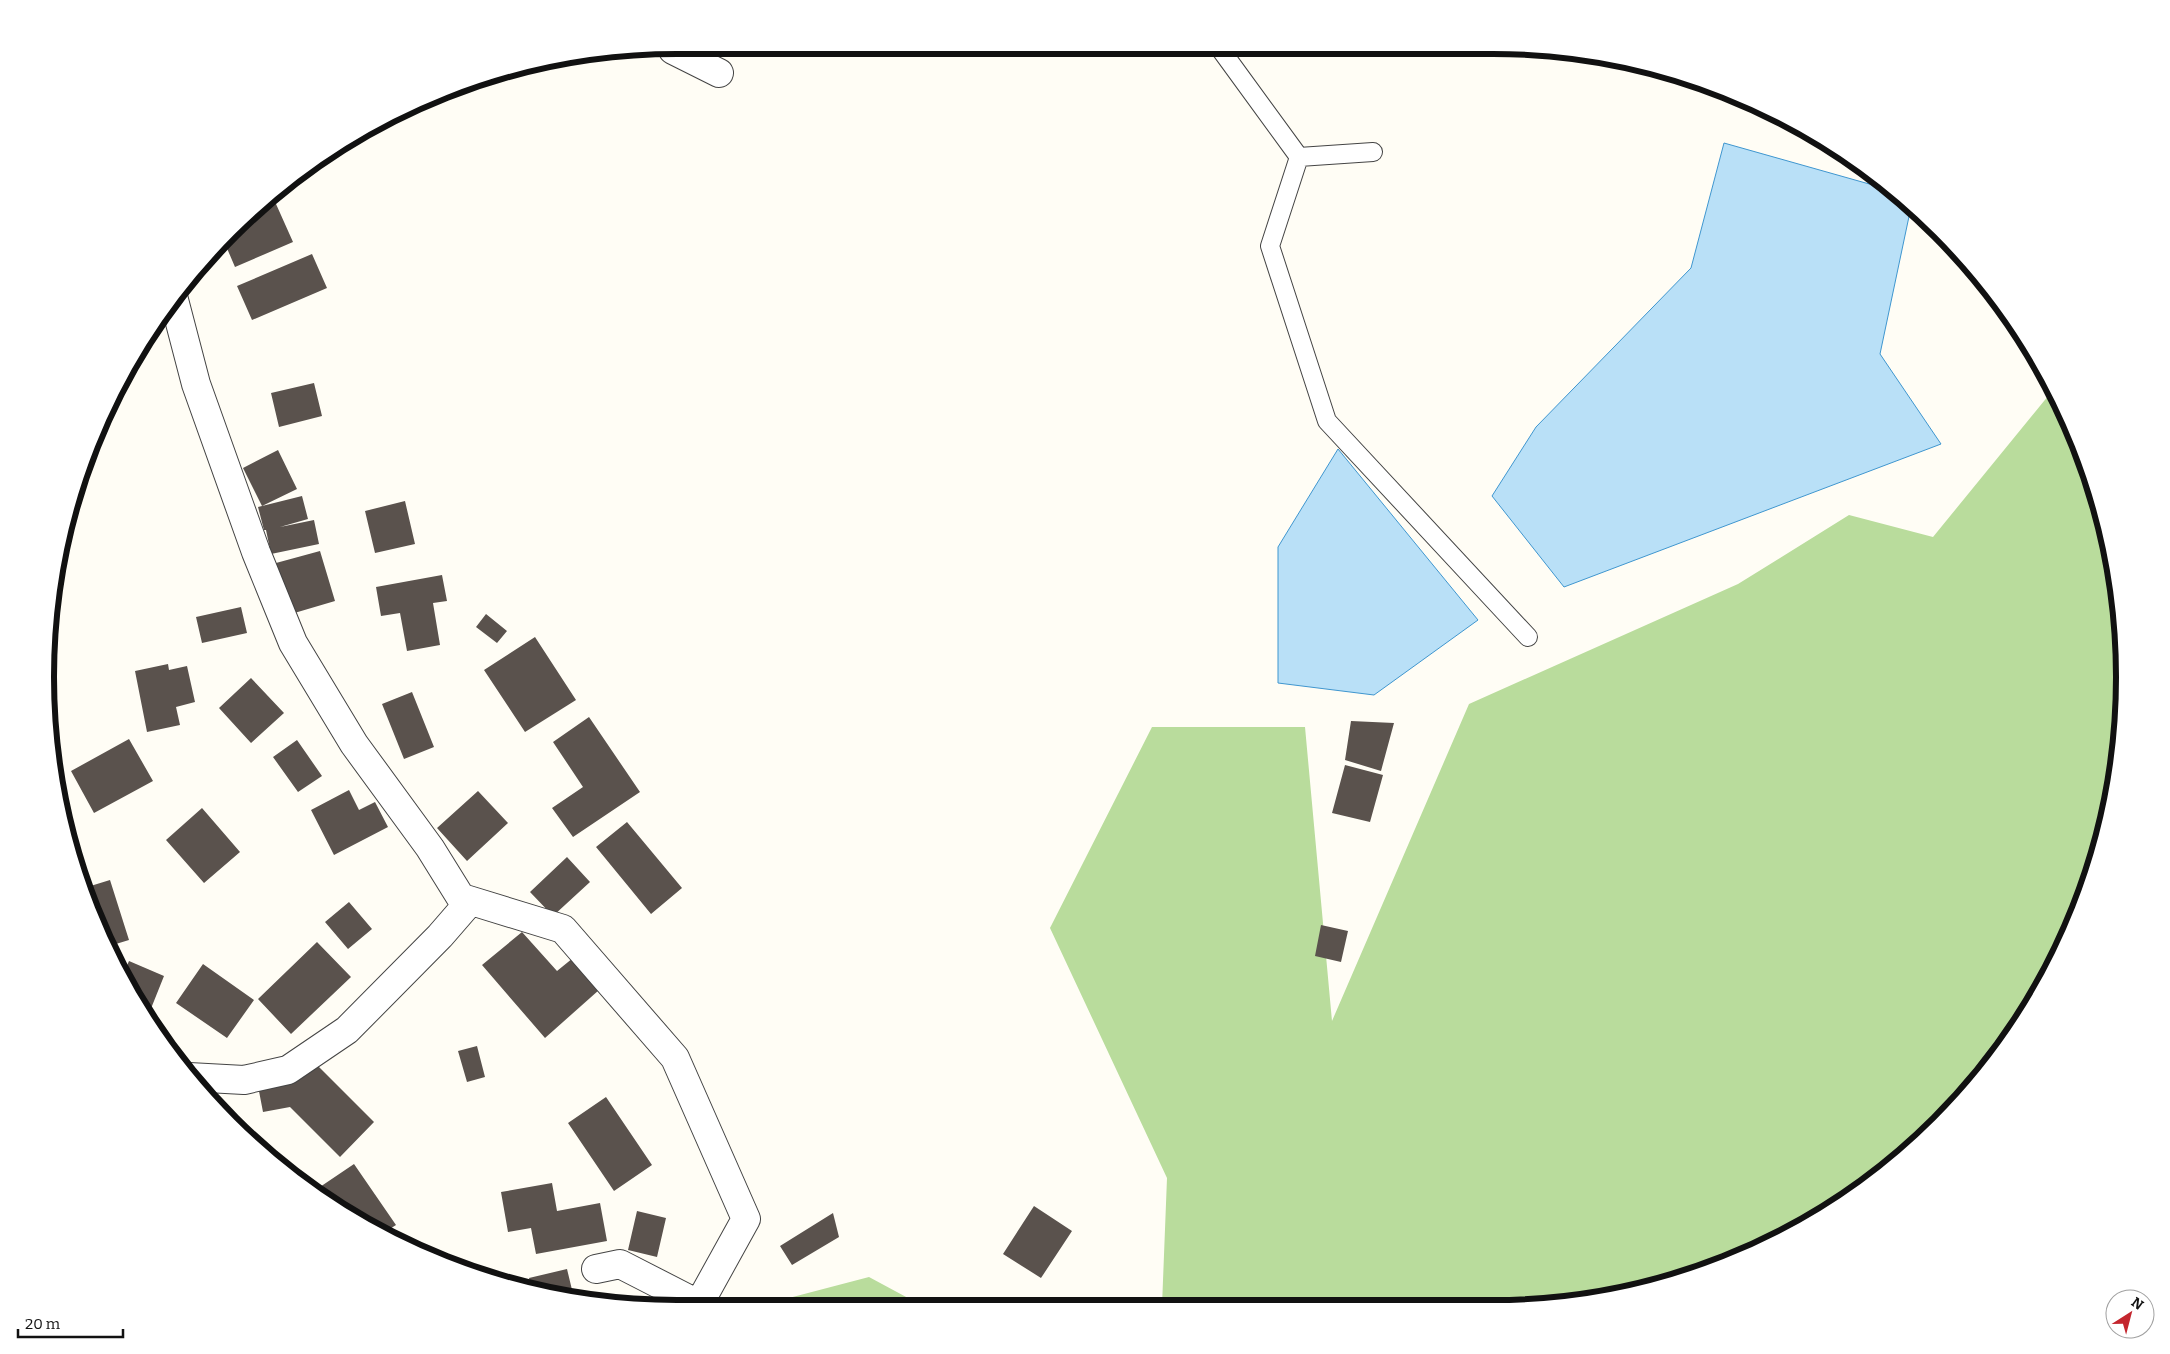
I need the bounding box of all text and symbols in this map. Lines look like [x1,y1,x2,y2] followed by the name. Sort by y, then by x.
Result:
[2105,1289,2155,1339] north arrow
[2128,1294,2147,1314] text: N
[18,1306,122,1338] scale bar
[25,1315,61,1333] text: 20 m

